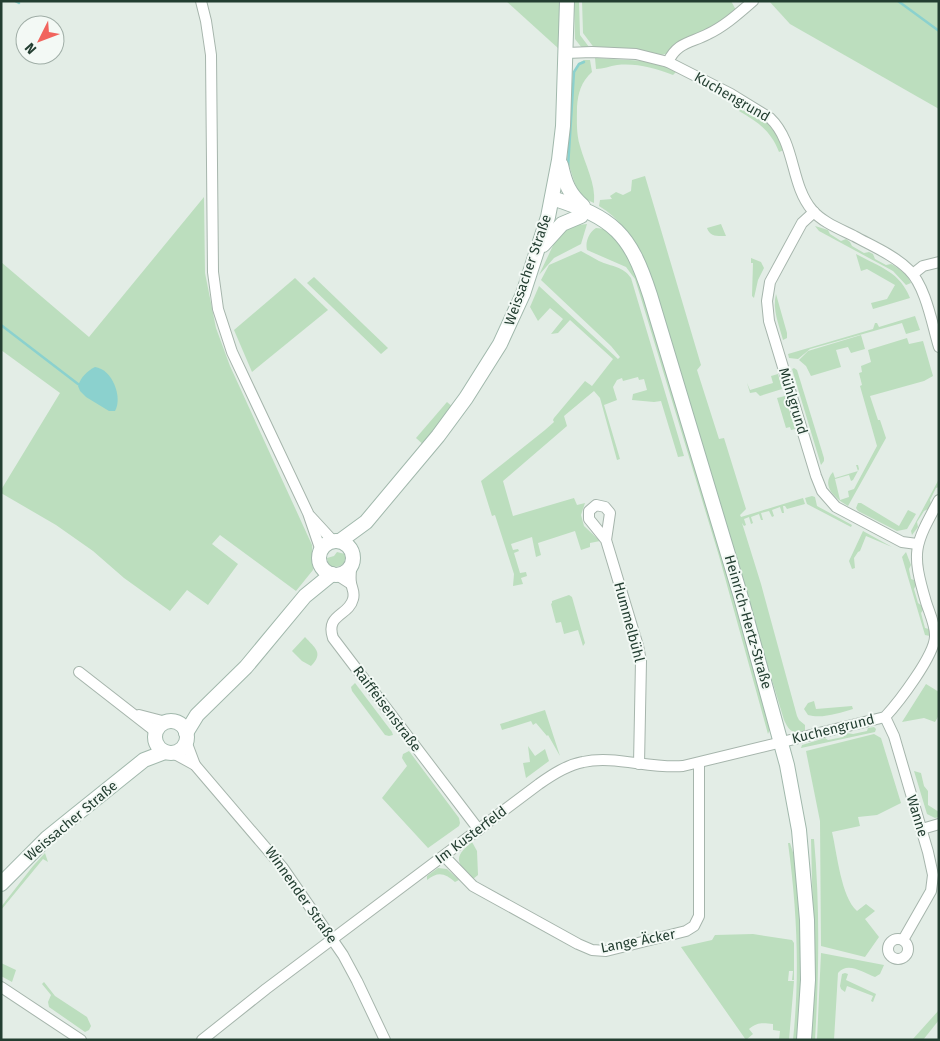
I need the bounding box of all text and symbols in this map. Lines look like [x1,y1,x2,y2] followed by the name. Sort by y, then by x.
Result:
[15,15,65,65] north arrow
[21,39,40,58] text: N
[691,69,773,125] street label: Kuchengrund
[501,212,555,328] street label: Weissacher Straße
[775,366,811,436] street label: Mühlgrund
[721,553,775,691] street label: Heinrich-Hertz-Straße
[610,580,648,664] street label: Hummelbühl
[349,663,425,755] street label: Raiffeisenstraße
[790,711,876,747] street label: Kuchengrund
[21,777,121,865] street label: Weissacher Straße
[903,793,931,839] street label: Wanne
[432,803,510,867] street label: Im Kusterfeld
[261,843,341,947] street label: Winnender Straße
[599,925,677,957] street label: Lange Äcker

